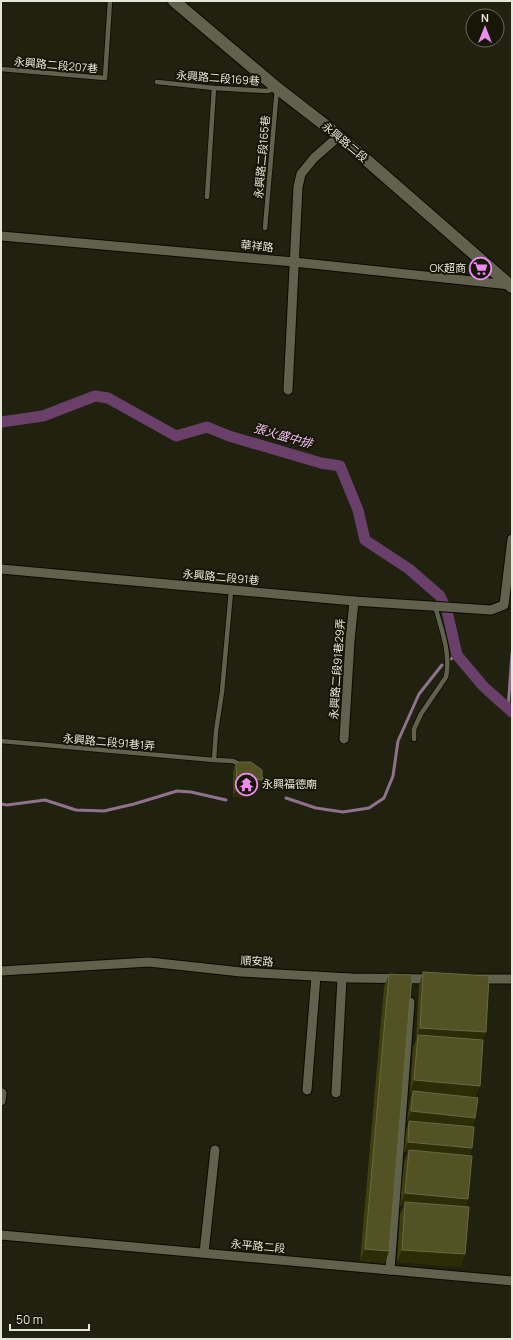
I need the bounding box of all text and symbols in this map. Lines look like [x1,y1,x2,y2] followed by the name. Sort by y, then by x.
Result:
[465,8,505,48] north arrow
[481,10,489,25] text: N
[13,53,99,76] street label: 永興路二段207巷
[176,67,260,88] street label: 永興路二段169巷
[250,115,273,199] street label: 永興路二段165巷
[319,118,371,165] street label: 永興路二段
[240,237,274,254] street label: 華祥路
[468,255,494,281] supermarket icon: OK超商
[430,260,466,275] place label: OK超商
[252,419,316,453] water label: 張火盛中排
[182,566,260,587] street label: 永興路二段91巷
[325,618,348,720] street label: 永興路二段91巷29弄
[62,730,156,753] street label: 永興路二段91巷1弄
[233,771,259,797] temple icon: 永興福德廟
[262,776,317,791] place label: 永興福德廟
[240,952,274,969] street label: 順安路
[230,1236,286,1255] street label: 永平路二段
[10,1306,89,1332] scale bar
[16,1311,43,1328] text: 50 m

